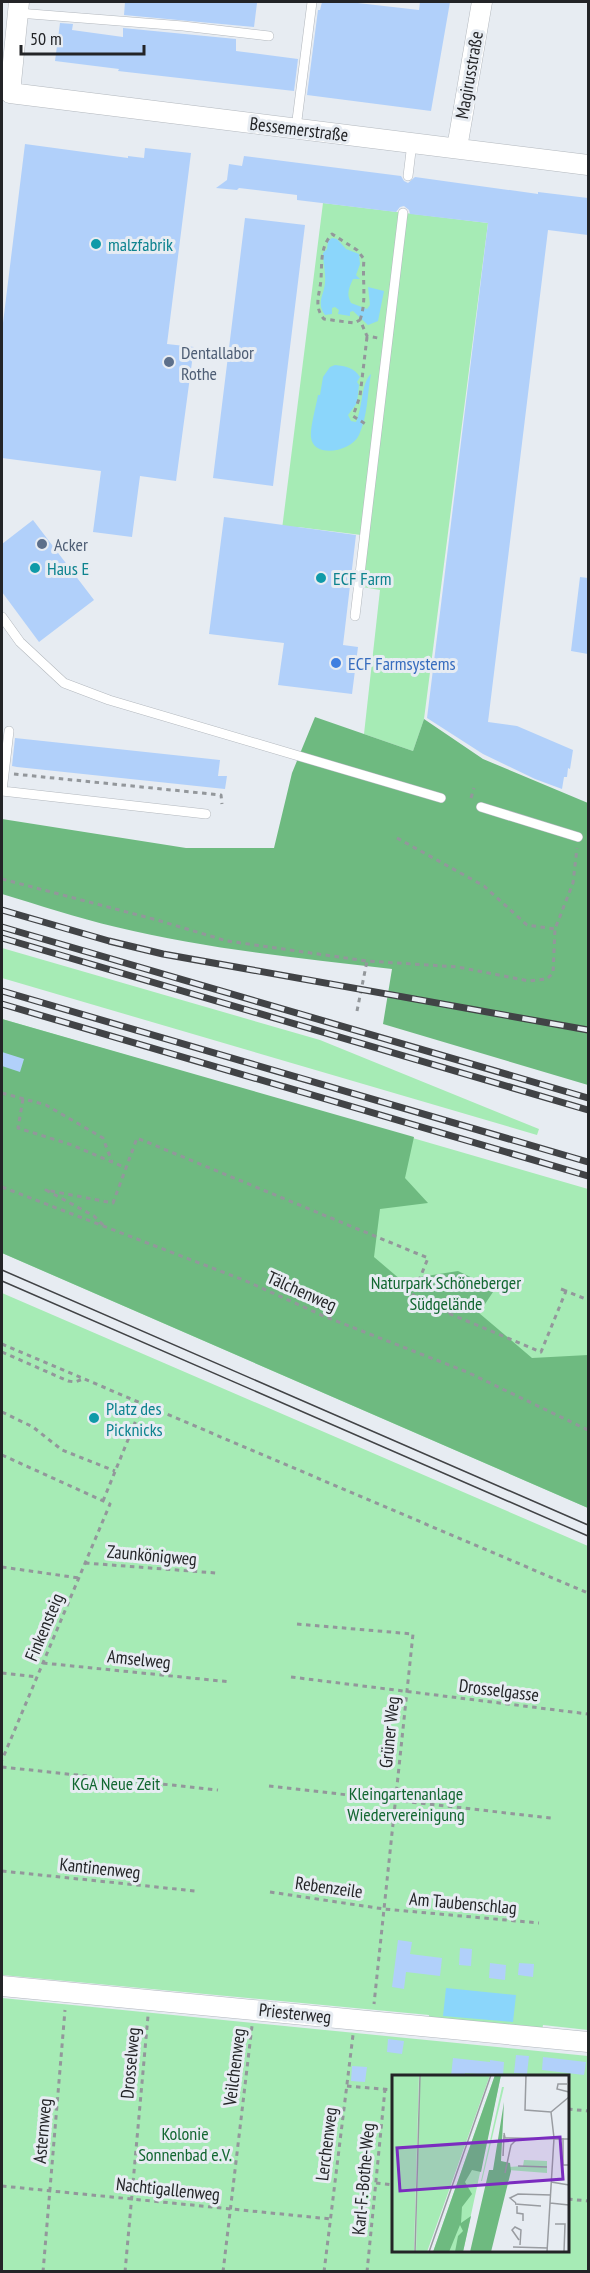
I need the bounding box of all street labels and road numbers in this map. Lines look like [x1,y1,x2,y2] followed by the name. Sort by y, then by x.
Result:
[450,29,488,121] street label: Magirusstraße
[248,112,350,146] street label: Bessemerstraße
[264,1266,340,1316] street label: Tälchenweg
[106,1540,198,1570] street label: Zaunkönigweg
[19,1590,69,1664] street label: Finkensteig
[106,1644,172,1674] street label: Amselweg
[458,1674,540,1706] street label: Drosselgasse
[374,1695,404,1769] street label: Grüner Weg
[58,1852,142,1884] street label: Kantinenweg
[294,1871,364,1903] street label: Rebenzeile
[408,1887,518,1919] street label: Am Taubenschlag
[258,1998,332,2028] street label: Priesterweg
[115,2026,145,2100] street label: Drosselweg
[218,2027,250,2108] street label: Veilchenweg
[28,2098,56,2164] street label: Asternweg
[310,2106,342,2182] street label: Lerchenweg
[347,2122,379,2236] street label: Karl-F.-Bothe-Weg
[115,2172,221,2206] street label: Nachtigallenweg

